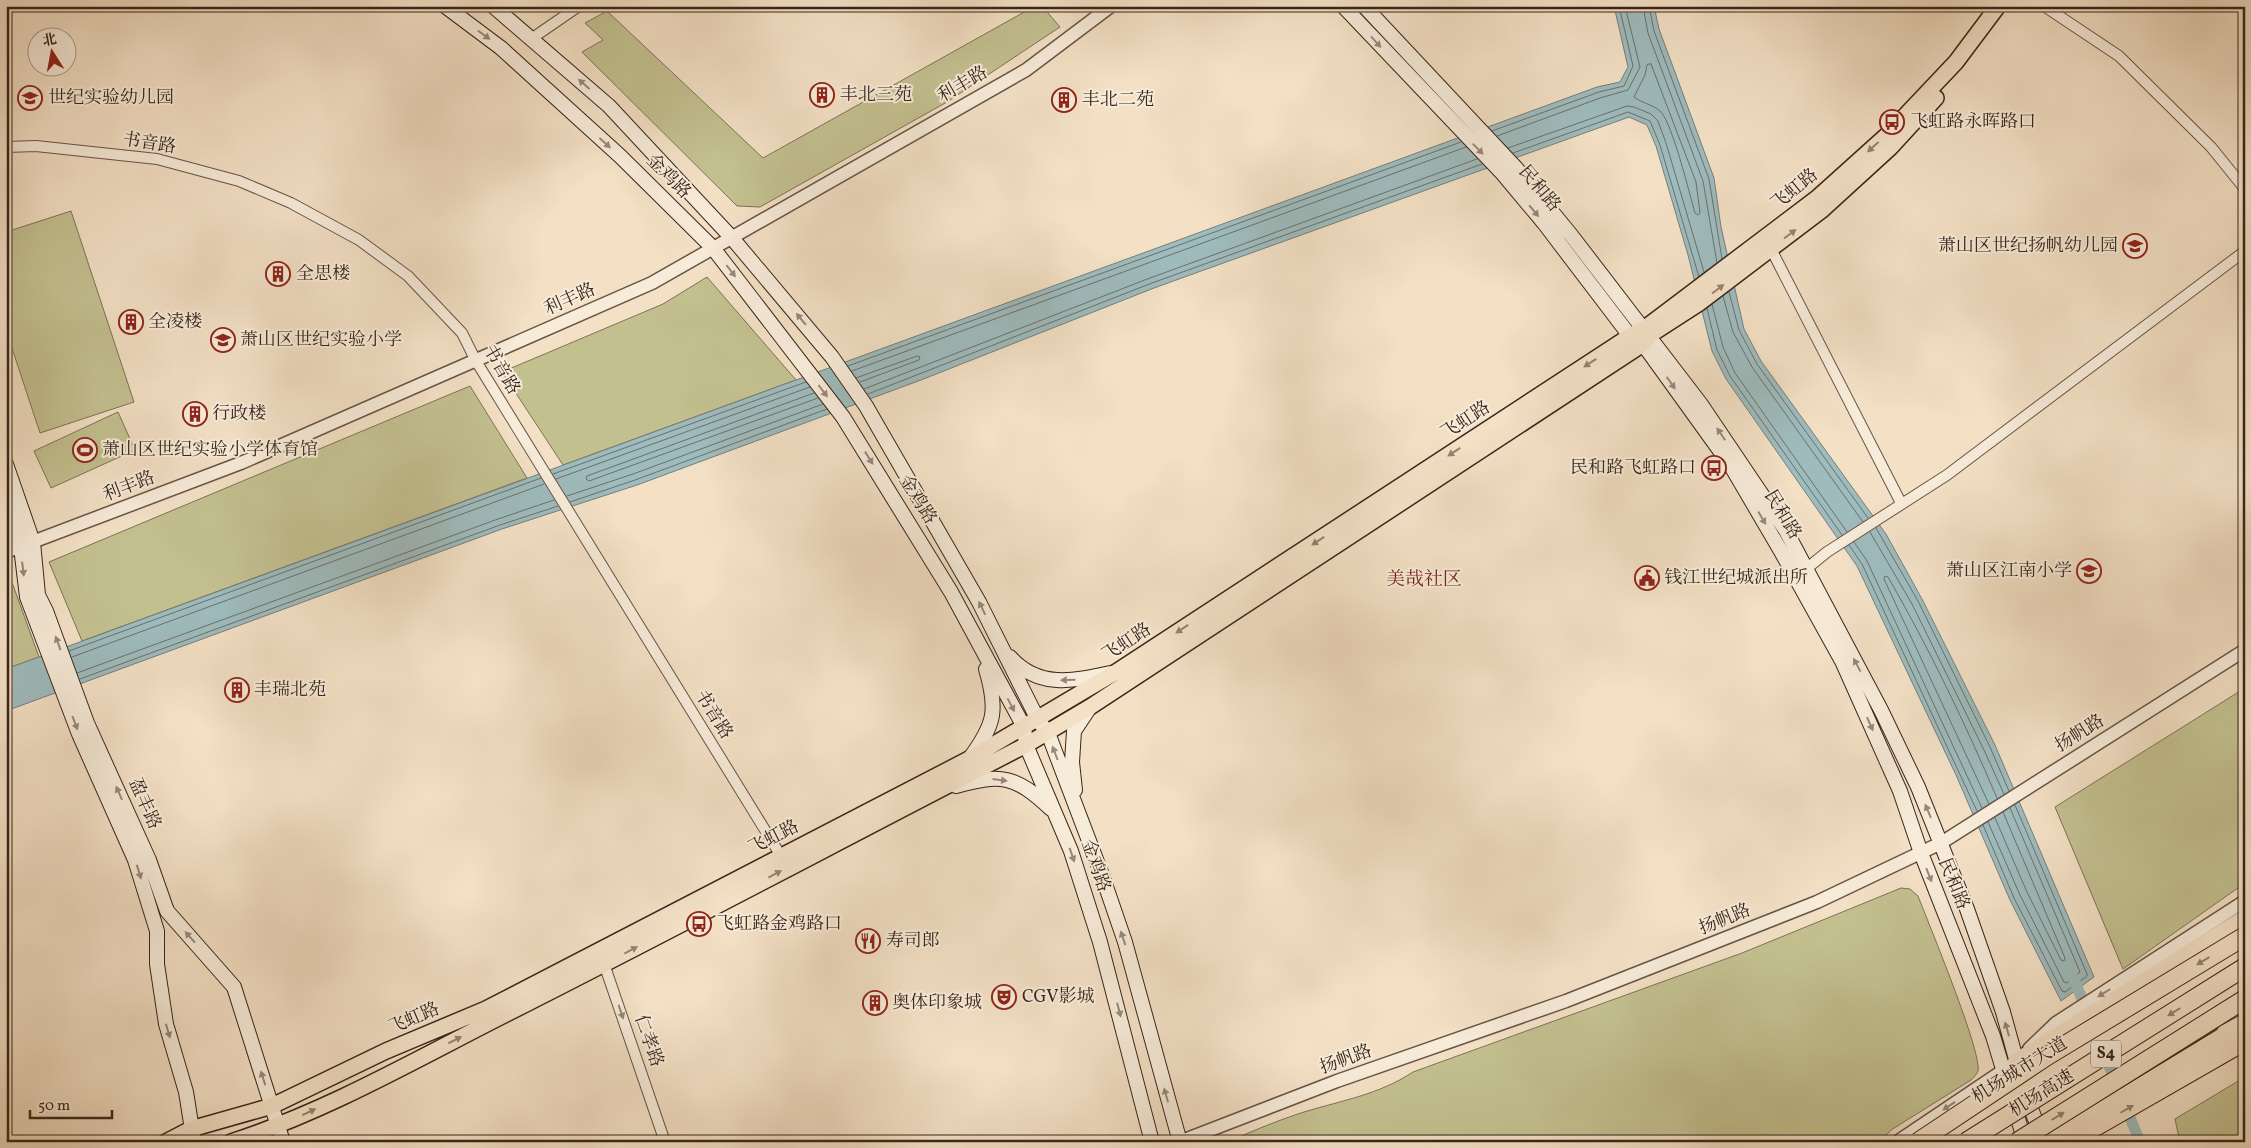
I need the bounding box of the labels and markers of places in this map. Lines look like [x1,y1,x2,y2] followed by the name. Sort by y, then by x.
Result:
[809,82,835,108] building icon: 丰北三苑
[840,83,912,108] place label: 丰北三苑
[17,85,43,111] school or university icon: 世纪实验幼儿园
[48,86,174,111] place label: 世纪实验幼儿园
[1051,87,1077,113] building icon: 丰北二苑
[1082,88,1154,113] place label: 丰北二苑
[1879,109,1905,135] bus stop icon: 飞虹路永晖路口
[1910,110,2036,135] place label: 飞虹路永晖路口
[2122,233,2148,259] school or university icon: 萧山区世纪扬帆幼儿园
[1938,234,2118,259] place label: 萧山区世纪扬帆幼儿园
[265,261,291,287] building icon: 全思楼
[296,262,350,287] place label: 全思楼
[118,309,144,335] building icon: 全凌楼
[148,310,202,335] place label: 全凌楼
[210,327,236,353] school or university icon: 萧山区世纪实验小学
[240,328,402,353] place label: 萧山区世纪实验小学
[182,401,208,427] building icon: 行政楼
[212,402,266,427] place label: 行政楼
[72,437,98,463] sports icon: 萧山区世纪实验小学体育馆
[102,438,318,463] place label: 萧山区世纪实验小学体育馆
[1701,455,1727,481] bus stop icon: 民和路飞虹路口
[1570,456,1696,481] place label: 民和路飞虹路口
[2076,558,2102,584] school or university icon: 萧山区江南小学
[1946,559,2072,584] place label: 萧山区江南小学
[1634,565,1660,591] public building icon: 钱江世纪城派出所
[1664,566,1808,591] place label: 钱江世纪城派出所
[224,677,250,703] building icon: 丰瑞北苑
[254,678,326,703] place label: 丰瑞北苑
[686,911,712,937] bus stop icon: 飞虹路金鸡路口
[716,912,842,937] place label: 飞虹路金鸡路口
[855,928,881,954] restaurant icon: 寿司郎
[886,929,940,954] place label: 寿司郎
[991,984,1017,1010] theatre icon: CGV影城
[1022,985,1095,1010] place label: CGV影城
[862,990,888,1016] building icon: 奥体印象城
[892,991,982,1016] place label: 奥体印象城

